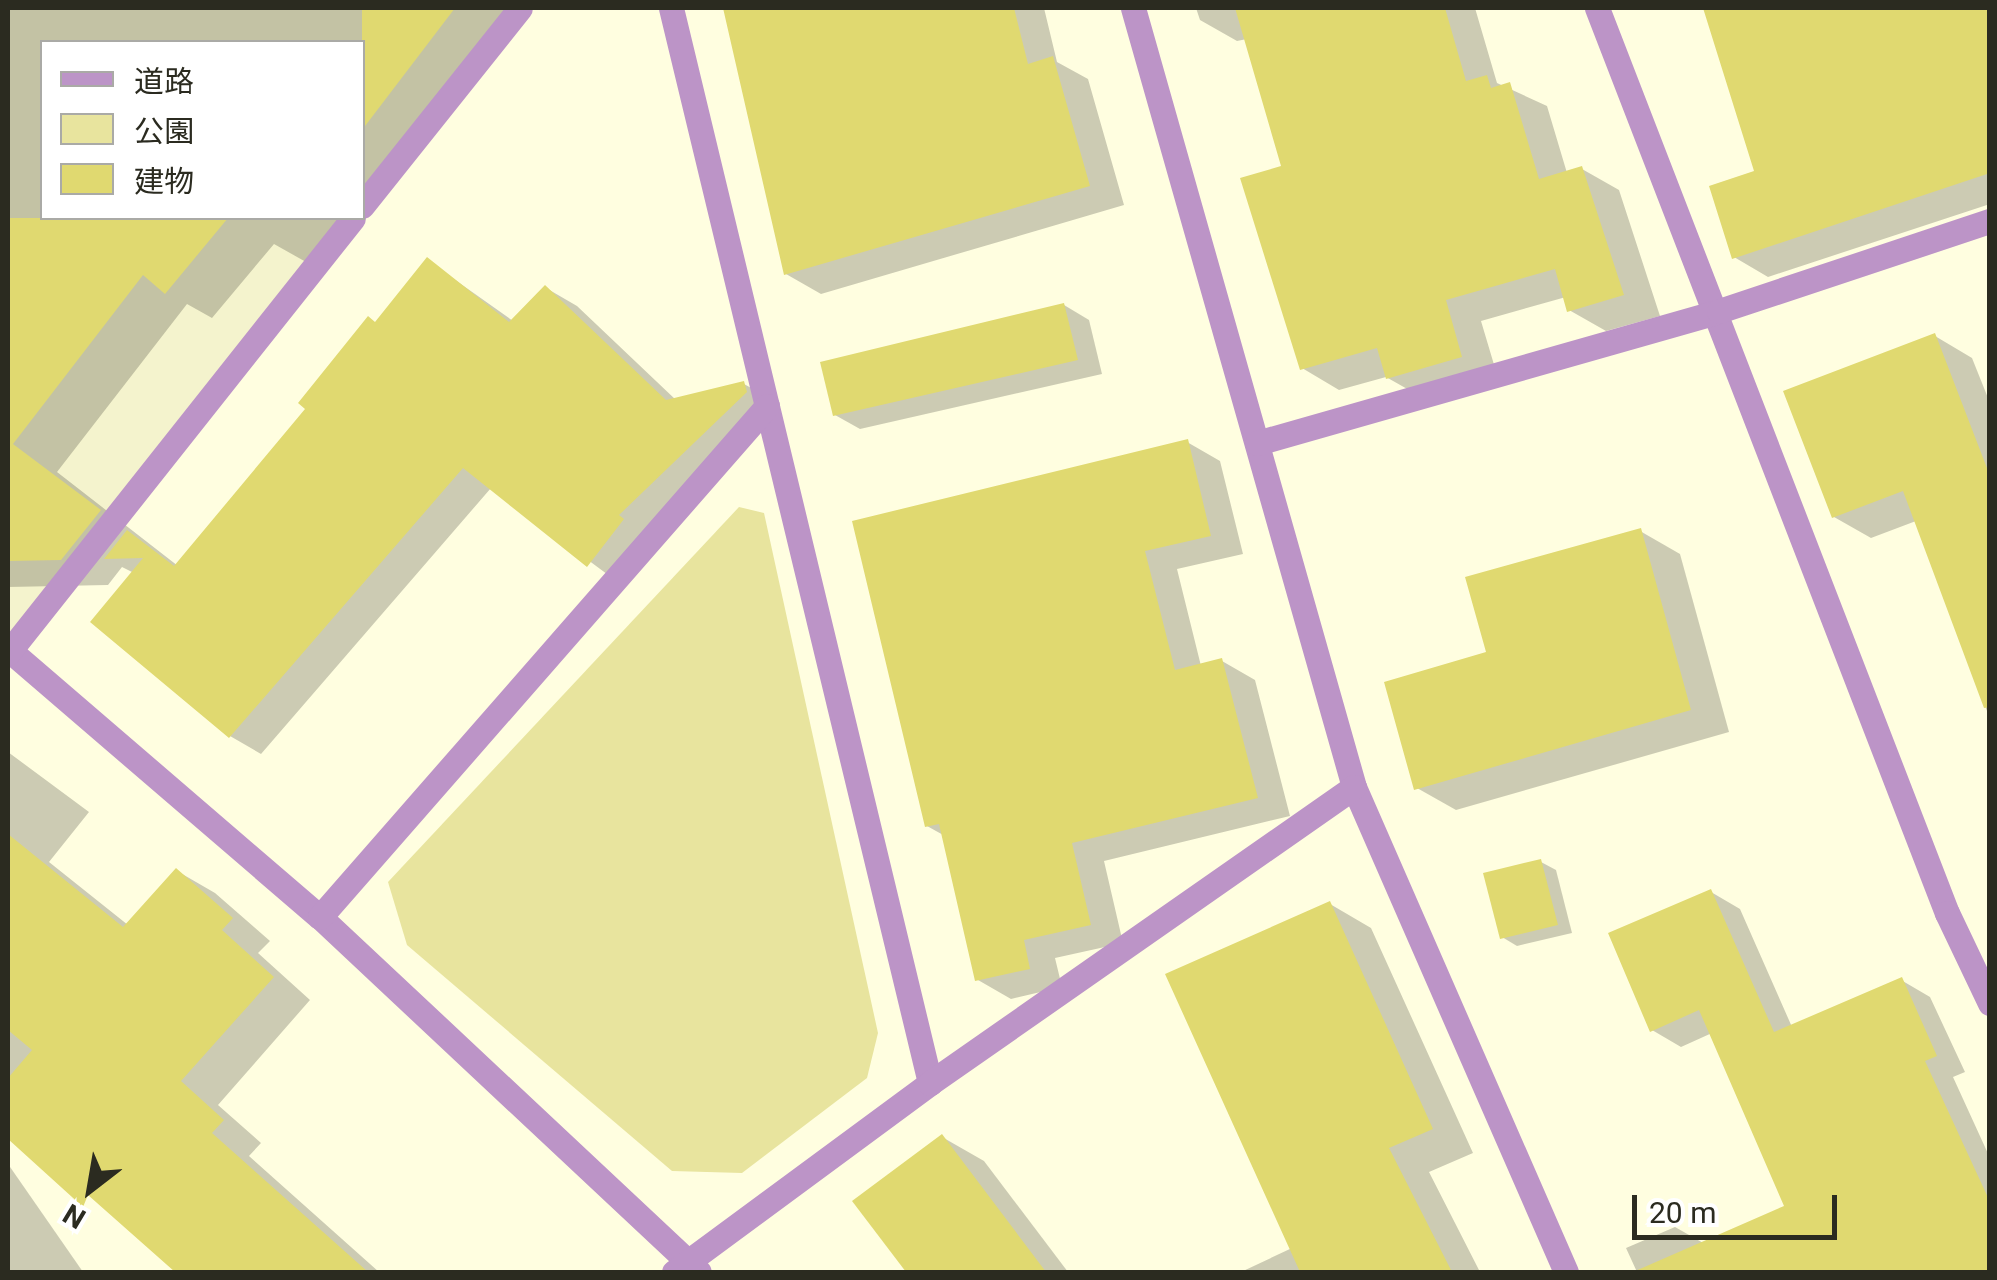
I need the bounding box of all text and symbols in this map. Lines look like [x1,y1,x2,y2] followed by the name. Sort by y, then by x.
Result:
[40,40,365,220] legend
[134,64,194,99] text: 道路
[134,114,194,149] text: 公園
[134,164,194,199] text: 建物
[40,1140,140,1240] north arrow
[1637,1175,1842,1237] scale bar
[1649,1195,1716,1230] text: 20 m
[57,1197,91,1235] text: N

